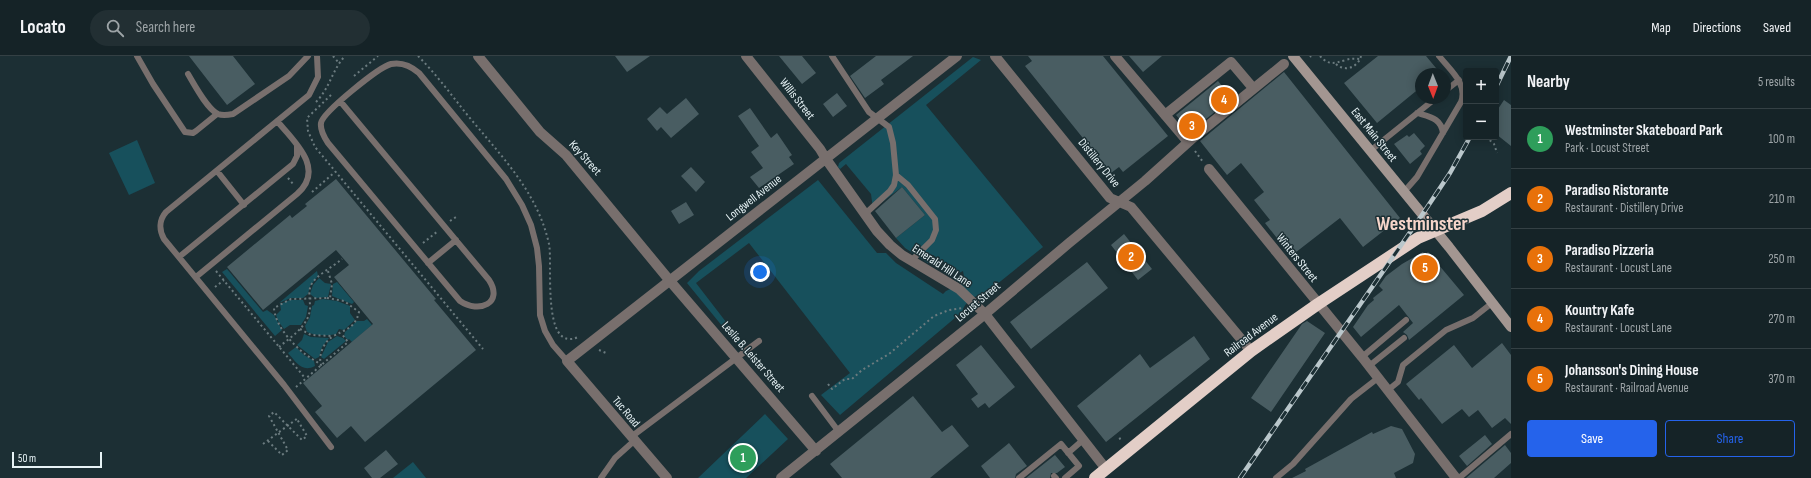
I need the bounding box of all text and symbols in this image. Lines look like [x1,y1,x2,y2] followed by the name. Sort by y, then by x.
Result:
[90,10,370,46] search box
[20,16,66,39] text: Locato
[104,17,126,39] icon: search
[136,18,195,37] text: Search here
[1651,19,1671,36] text: Map
[1693,19,1741,36] text: Directions
[1763,19,1791,36] text: Saved
[1415,68,1451,104] north arrow
[1463,68,1499,140] map controls
[1463,68,1499,104] button: +
[1527,72,1570,92] text: Nearby
[1758,74,1795,90] text: 5 results
[776,75,818,123] street label: Willis Street
[1211,85,1237,115] pin: 4
[1463,104,1499,140] button: −
[1348,105,1401,165] street label: East Main Street
[1179,111,1205,141] pin: 3
[1565,121,1723,140] text: Westminster Skateboard Park
[1537,131,1543,147] text: 1
[1768,131,1795,147] text: 100 m
[1075,135,1123,191] street label: Distillery Drive
[565,137,605,179] street label: Key Street
[1565,140,1650,156] text: Park · Locust Street
[723,172,785,224] street label: Longwell Avenue
[1565,181,1669,200] text: Paradiso Ristorante
[1537,191,1543,207] text: 2
[1769,191,1795,207] text: 210 m
[1565,200,1684,216] text: Restaurant · Distillery Drive
[1376,212,1468,236] district label: Westminster
[1273,231,1321,286] street label: Winters Street
[909,241,975,291] street label: Emerald Hill Lane
[1565,241,1654,260] text: Paradiso Pizzeria
[1118,242,1144,272] pin: 2
[1537,251,1543,267] text: 3
[1768,251,1795,267] text: 250 m
[1412,253,1438,283] pin: 5
[1565,260,1672,276] text: Restaurant · Locust Lane
[750,262,770,282] your location
[952,279,1004,325] street label: Locust Street
[1565,301,1634,320] text: Kountry Kafe
[1221,310,1281,360] street label: Railroad Avenue
[1537,311,1543,327] text: 4
[1768,311,1795,327] text: 270 m
[718,319,788,396] street label: Leslie B. Leister Street
[1565,320,1672,336] text: Restaurant · Locust Lane
[1565,361,1699,380] text: Johansson's Dining House
[1537,371,1543,387] text: 5
[1768,371,1795,387] text: 370 m
[1565,380,1689,396] text: Restaurant · Railroad Avenue
[609,393,643,431] street label: Tuc Road
[1527,420,1657,457] button: Save
[1665,420,1795,457] button: Share
[730,443,756,473] pin: 1
[12,450,102,469] scale bar
[18,452,36,465] text: 50 m

